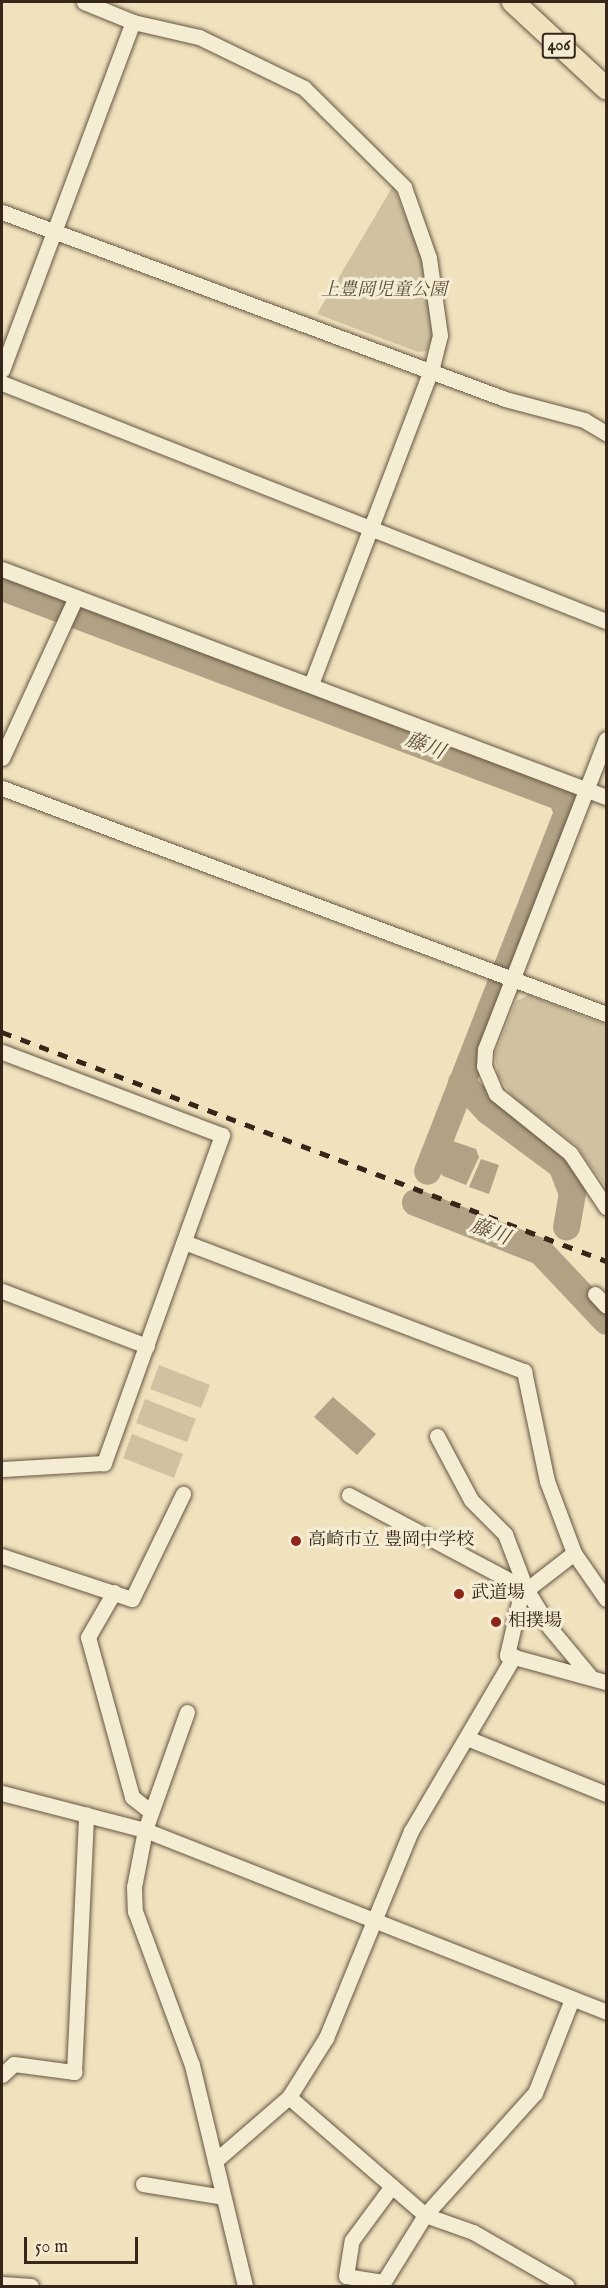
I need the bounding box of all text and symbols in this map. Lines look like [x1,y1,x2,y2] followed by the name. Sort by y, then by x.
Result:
[541,33,577,59] road number: 406
[321,280,447,302] park label: 上豊岡児童公園
[402,728,448,764] water label: 藤川
[467,1214,513,1250] water label: 藤川
[308,1530,474,1552] place label: 高崎市立 豊岡中学校
[289,1534,303,1548] marker: 高崎市立 豊岡中学校
[471,1583,525,1605] place label: 武道場
[452,1587,466,1601] marker: 武道場
[508,1611,562,1633] place label: 相撲場
[489,1615,503,1629] marker: 相撲場
[27,2225,141,2263] scale bar
[35,2236,68,2259] text: 50 m

